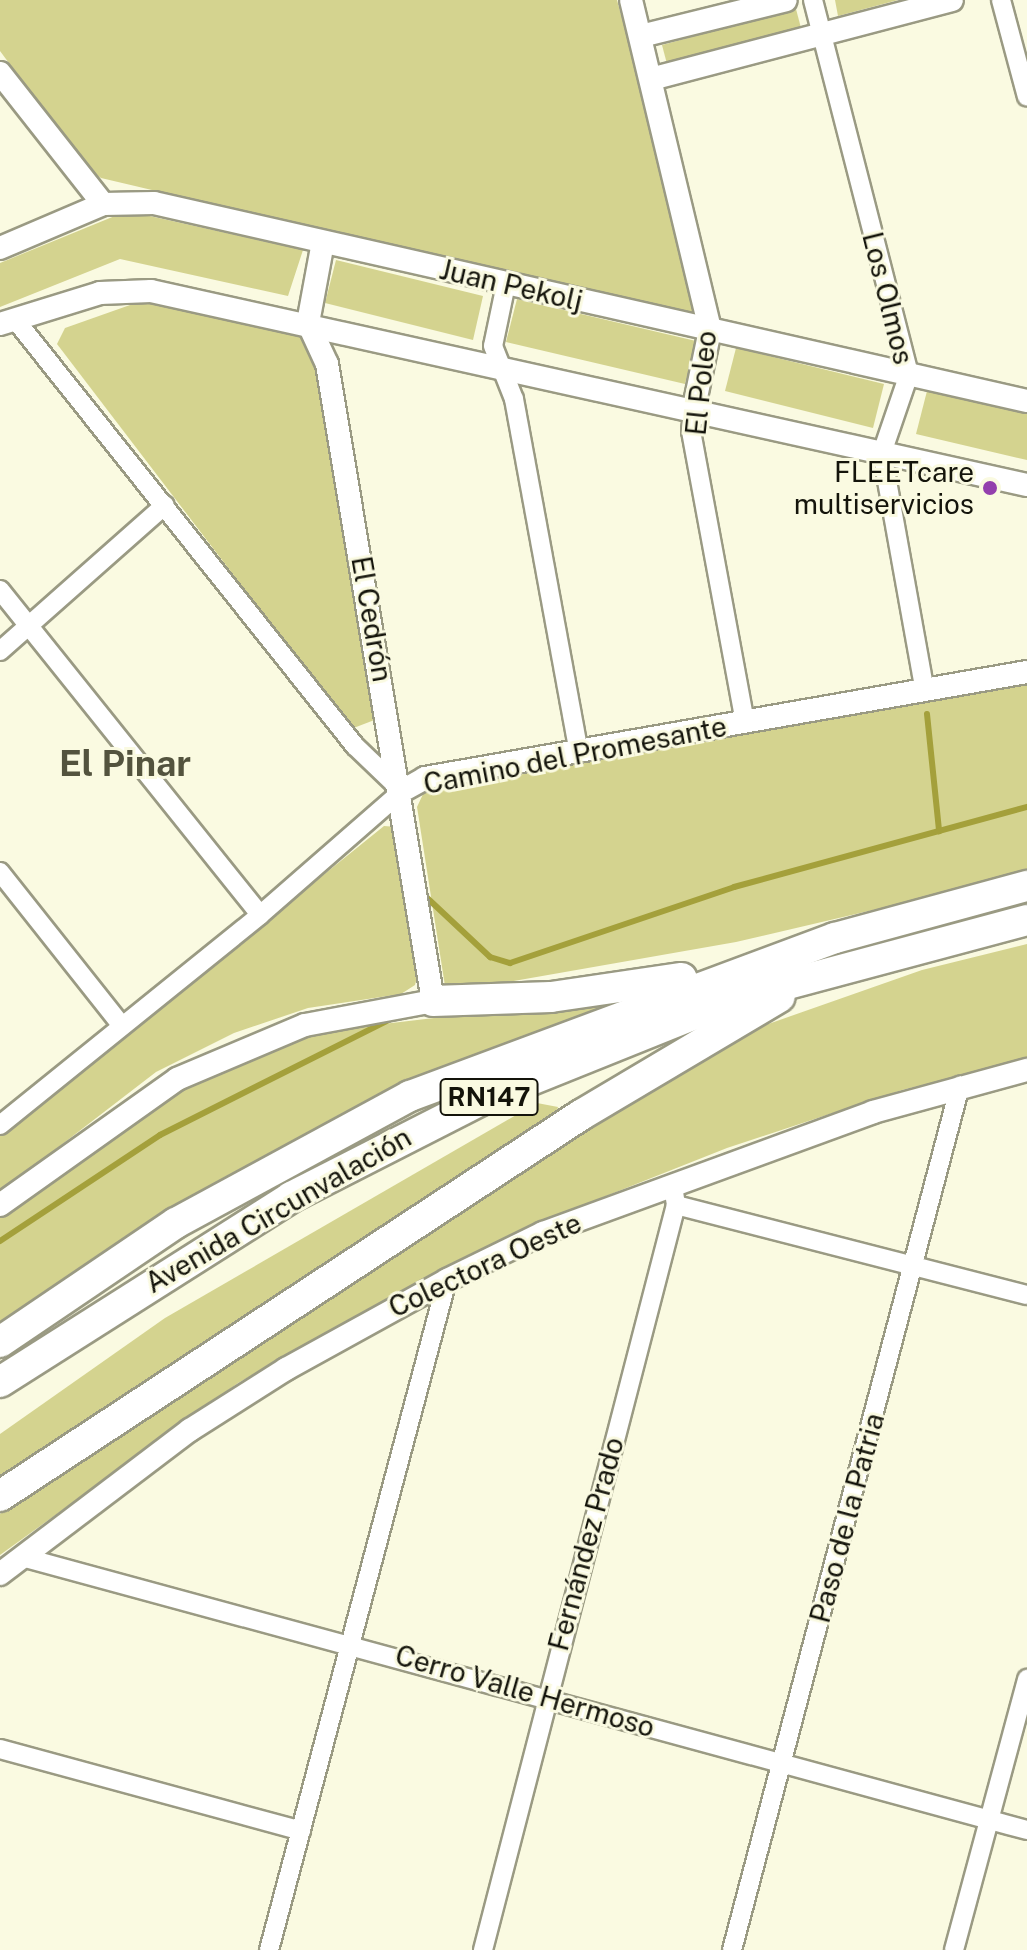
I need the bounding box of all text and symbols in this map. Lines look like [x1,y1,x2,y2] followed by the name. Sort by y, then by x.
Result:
[855,228,921,368] street label: Los Olmos
[436,252,586,318] street label: Juan Pekolj
[679,329,723,437] street label: El Poleo
[794,455,974,521] place label: FLEETcare multiservicios
[981,479,999,497] marker: FLEETcare multiservicios
[344,554,400,684] street label: El Cedrón
[420,709,730,801] street label: Camino del Promesante
[59,742,191,786] district label: El Pinar
[439,1075,539,1119] road number: RN147
[139,1120,417,1300] street label: Avenida Circunvalación
[383,1206,587,1324] street label: Colectora Oeste
[803,1409,891,1627] street label: Paso de la Patria
[541,1434,631,1654] street label: Fernández Prado
[391,1638,659,1744] street label: Cerro Valle Hermoso

